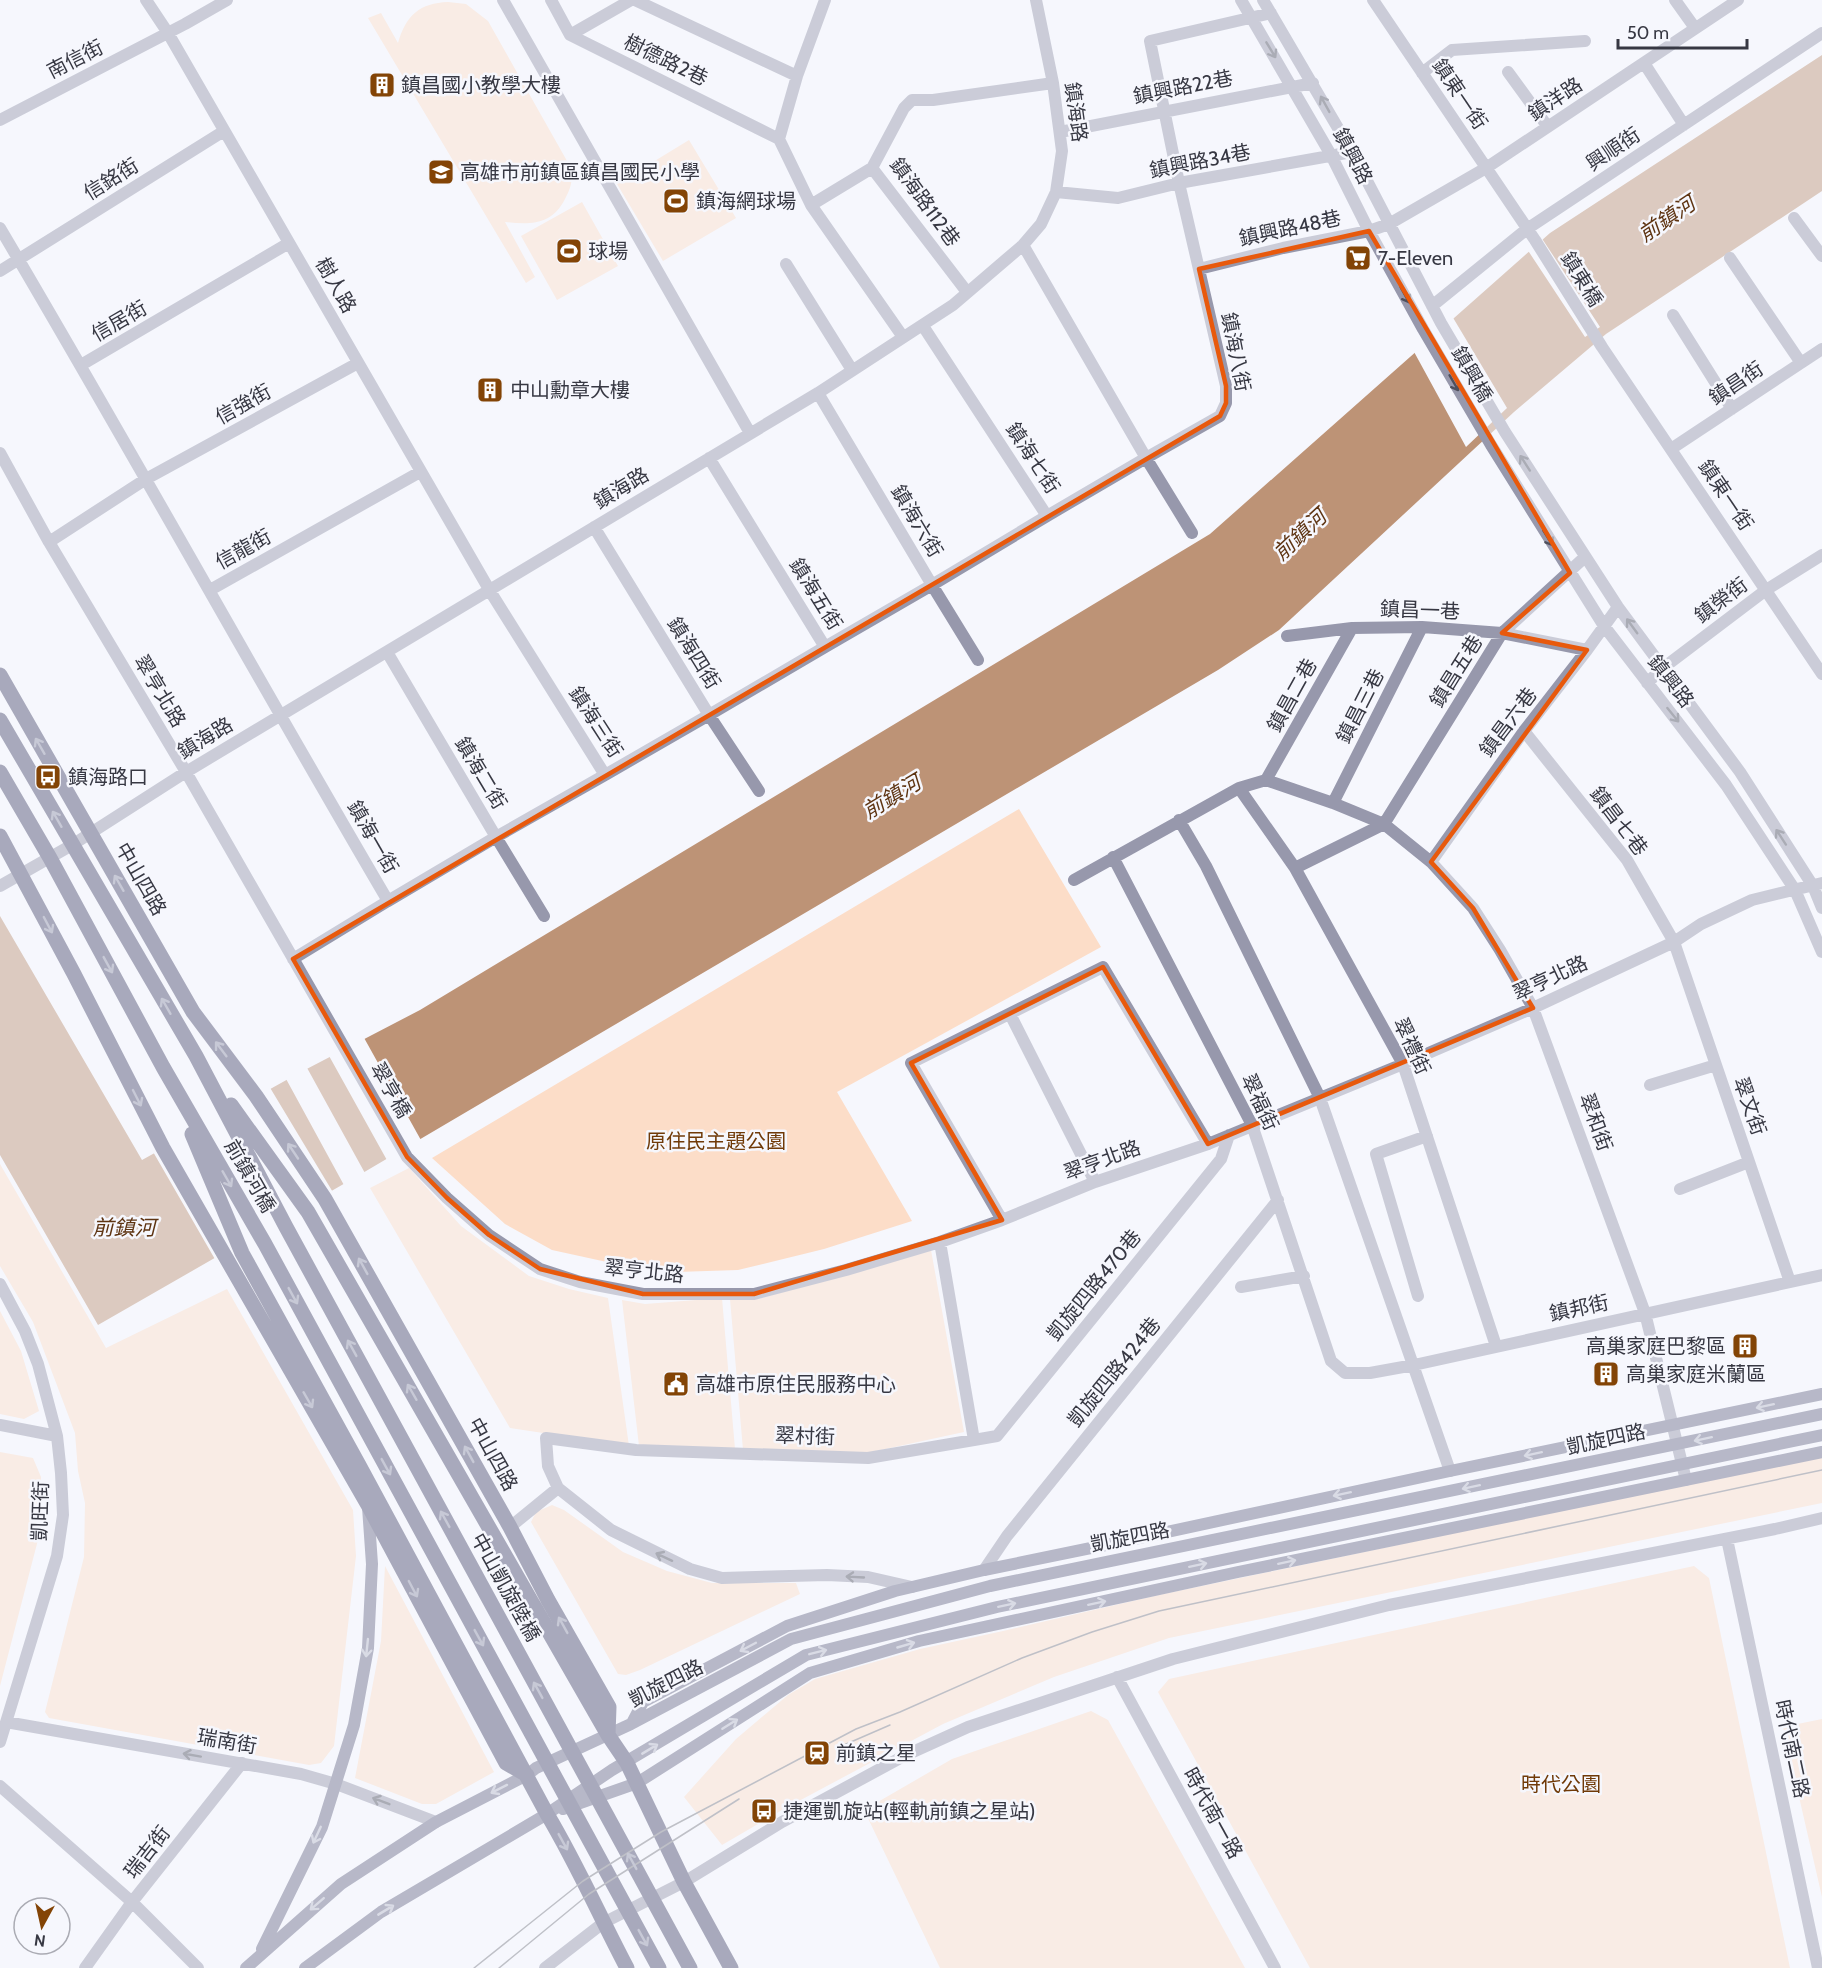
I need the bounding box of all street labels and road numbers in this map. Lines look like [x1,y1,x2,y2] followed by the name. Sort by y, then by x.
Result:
[620,29,712,91] street label: 樹德路2巷
[43,35,107,83] street label: 南信街
[1428,54,1492,134] street label: 鎮東一街
[1131,66,1235,108] street label: 鎮興路22巷
[1523,72,1587,126] street label: 鎮洋路
[1060,81,1092,143] street label: 鎮海路
[1581,122,1645,176] street label: 興順街
[1328,124,1378,188] street label: 鎮興路
[1147,139,1253,183] street label: 鎮興路34巷
[79,153,143,205] street label: 信銘街
[885,153,965,251] street label: 鎮海路112巷
[1237,205,1343,251] street label: 鎮興路48巷
[1556,247,1608,311] street label: 鎮東橋
[311,253,361,317] street label: 樹人路
[87,296,151,346] street label: 信居街
[1217,310,1255,394] street label: 鎮海八街
[1447,342,1497,406] street label: 鎮興橋
[1704,356,1768,410] street label: 鎮昌街
[211,379,275,429] street label: 信強街
[1001,418,1065,498] street label: 鎮海七街
[1694,455,1758,535] street label: 鎮東一街
[589,462,653,514] street label: 鎮海路
[886,481,948,561] street label: 鎮海六街
[211,524,275,574] street label: 信龍街
[785,554,847,634] street label: 鎮海五街
[1690,572,1752,628] street label: 鎮榮街
[1380,597,1460,623] street label: 鎮昌一巷
[663,613,725,693] street label: 鎮海四街
[1425,631,1487,711] street label: 鎮昌五巷
[1643,650,1699,712] street label: 鎮興路
[129,651,191,731] street label: 翠亨北路
[1262,654,1322,736] street label: 鎮昌二巷
[1331,665,1389,747] street label: 鎮昌三巷
[564,682,628,762] street label: 鎮海三街
[1474,683,1542,761] street label: 鎮昌六巷
[173,712,237,764] street label: 鎮海路
[450,733,512,813] street label: 鎮海二街
[1585,782,1653,860] street label: 鎮昌七巷
[343,796,403,878] street label: 鎮海一街
[111,838,171,920] street label: 中山四路
[1509,950,1591,1006] street label: 翠亨北路
[1388,1014,1436,1078] street label: 翠禮街
[366,1058,416,1122] street label: 翠亨橋
[1236,1070,1284,1134] street label: 翠福街
[1729,1074,1771,1138] street label: 翠文街
[1574,1090,1618,1154] street label: 翠和街
[220,1135,280,1217] street label: 前鎮河橋
[1060,1135,1144,1185] street label: 翠亨北路
[1042,1225,1146,1345] street label: 凱旋四路470巷
[603,1255,685,1287] street label: 翠亨北路
[1547,1290,1611,1326] street label: 鎮邦街
[1063,1313,1165,1431] street label: 凱旋四路424巷
[463,1413,523,1495] street label: 中山四路
[1564,1419,1648,1459] street label: 凱旋四路
[775,1423,835,1449] street label: 翠村街
[27,1481,53,1541] street label: 凱旺街
[1088,1518,1172,1556] street label: 凱旋四路
[466,1529,546,1645] street label: 中山凱旋陸橋
[625,1654,707,1712] street label: 凱旋四路
[1770,1698,1814,1800] street label: 時代南二路
[195,1724,259,1758] street label: 瑞南街
[1178,1763,1248,1863] street label: 時代南一路
[119,1821,175,1883] street label: 瑞吉街

